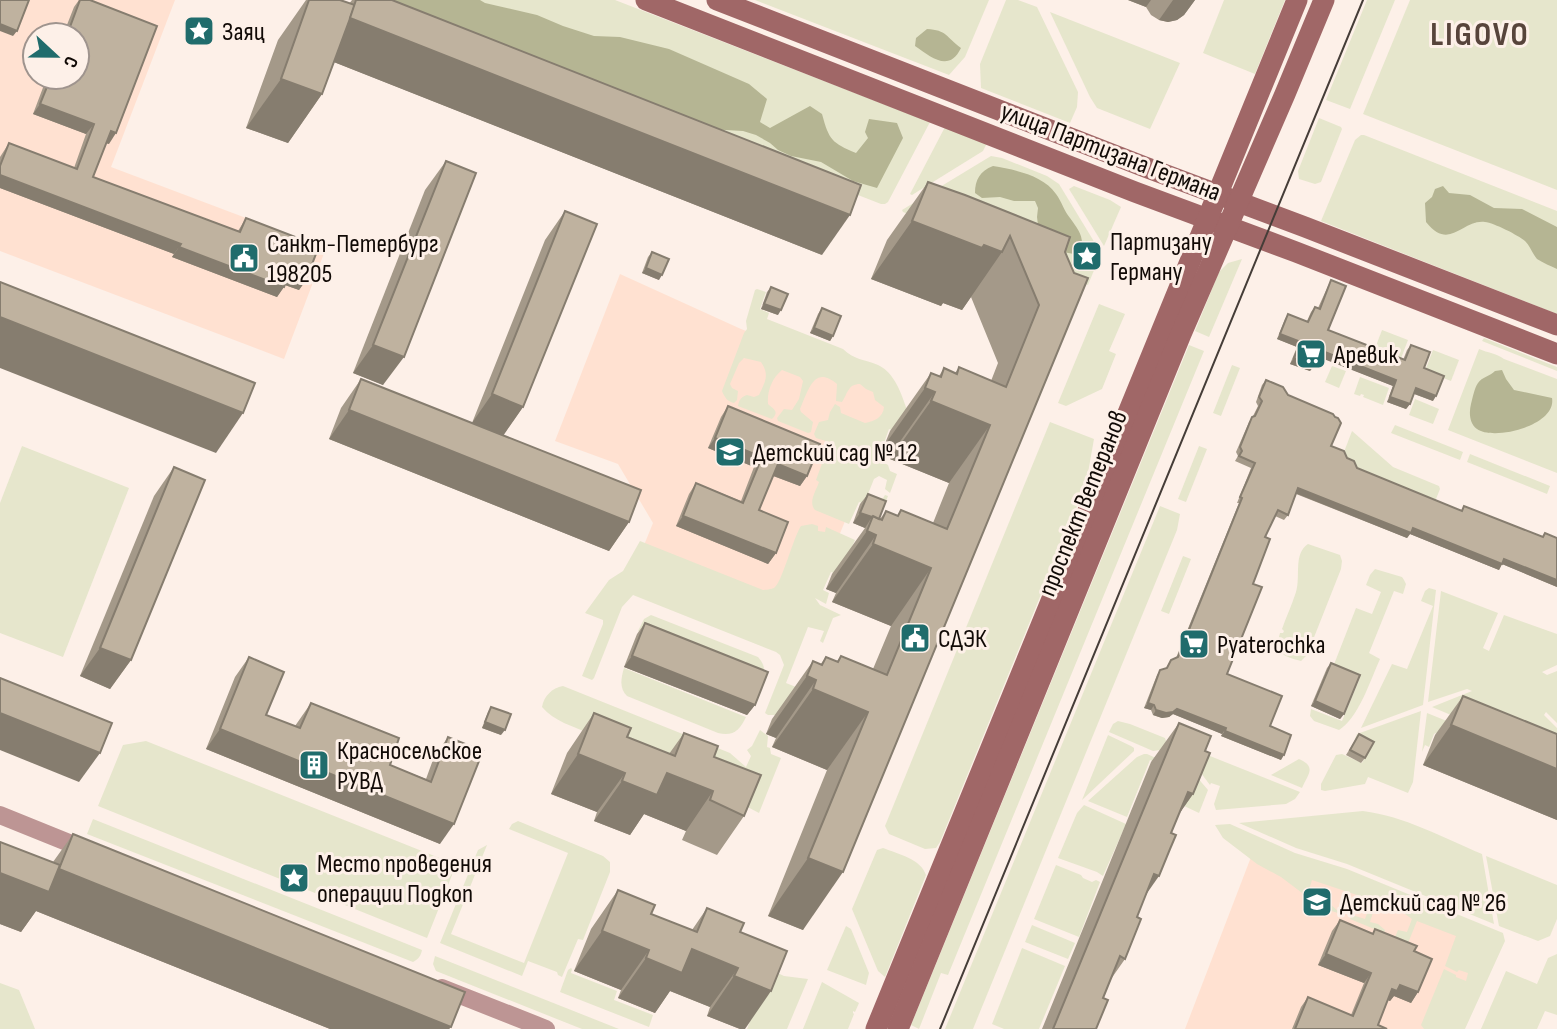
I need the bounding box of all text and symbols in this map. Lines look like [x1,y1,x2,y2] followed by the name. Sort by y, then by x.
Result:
[182,14,216,48] place icon: Заяц
[1430,15,1530,55] district label: LIGOVO
[222,17,265,48] place label: Заяц
[21,21,91,91] north arrow
[58,53,83,71] text: С
[996,96,1225,209] street label: улица Партизана Германа
[1110,227,1212,288] place label: Партизану Герману
[267,229,439,290] place label: Санкт-Петербург 198205
[1070,239,1104,273] place icon: Партизану Герману
[227,241,261,275] public building icon: Санкт-Петербург 198205
[1294,337,1328,371] supermarket icon: Аревик
[1333,340,1398,371] place label: Аревик
[1032,406,1135,601] street label: проспект Ветеранов
[713,435,747,469] school or university icon: Детский сад № 12
[753,438,917,469] place label: Детский сад № 12
[898,621,932,655] public building icon: СДЭК
[938,624,987,655] place label: СДЭК
[1177,627,1211,661] supermarket icon: Pyaterochka
[1217,630,1325,661] place label: Pyaterochka
[337,736,482,797] place label: Красносельское РУВД
[297,748,331,782] building icon: Красносельское РУВД
[317,849,492,910] place label: Место проведения операции Подкоп
[277,861,311,895] place icon: Место проведения операции Подкоп
[1300,885,1334,919] school or university icon: Детский сад № 26
[1340,888,1506,919] place label: Детский сад № 26

